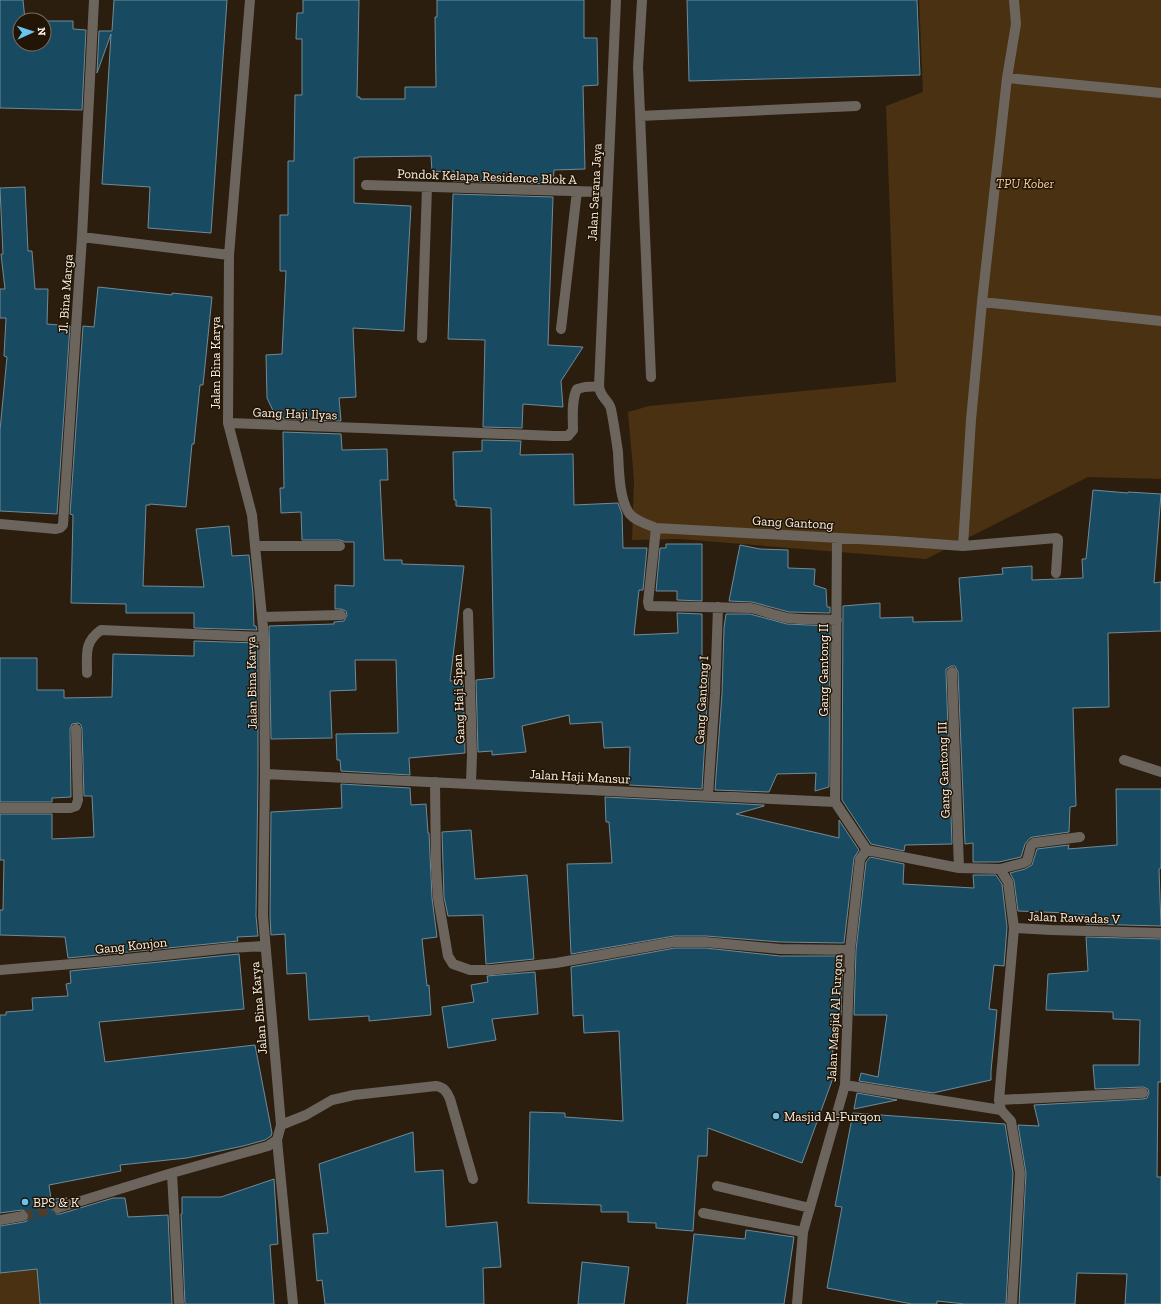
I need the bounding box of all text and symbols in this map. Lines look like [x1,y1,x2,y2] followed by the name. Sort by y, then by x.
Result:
[12,12,52,52] north arrow
[35,27,48,37] text: N
[584,142,605,241] street label: Jalan Sarana Jaya
[397,166,578,187] street label: Pondok Kelapa Residence Blok A
[996,176,1054,191] park label: TPU Kober
[55,253,76,334] street label: Jl. Bina Marga
[208,316,223,410] street label: Jalan Bina Karya
[252,405,338,423] street label: Gang Haji Ilyas
[752,513,834,532] street label: Gang Gantong
[816,624,831,716] street label: Gang Gantong II
[243,636,260,730] street label: Jalan Bina Karya
[449,653,469,744] street label: Gang Haji Sipan
[692,655,711,745] street label: Gang Gantong I
[934,721,953,819] street label: Gang Gantong III
[529,766,631,788] street label: Jalan Haji Mansur
[1028,908,1121,927] street label: Jalan Rawadas V
[94,934,168,958] street label: Gang Konjon
[824,953,846,1082] street label: Jalan Masjid Al Furqon
[247,960,270,1055] street label: Jalan Bina Karya
[784,1109,881,1125] place label: Masjid Al-Furqon
[771,1111,781,1121] marker: Masjid Al-Furqon
[33,1195,80,1210] place label: BPS & K
[20,1197,30,1207] marker: BPS & K

